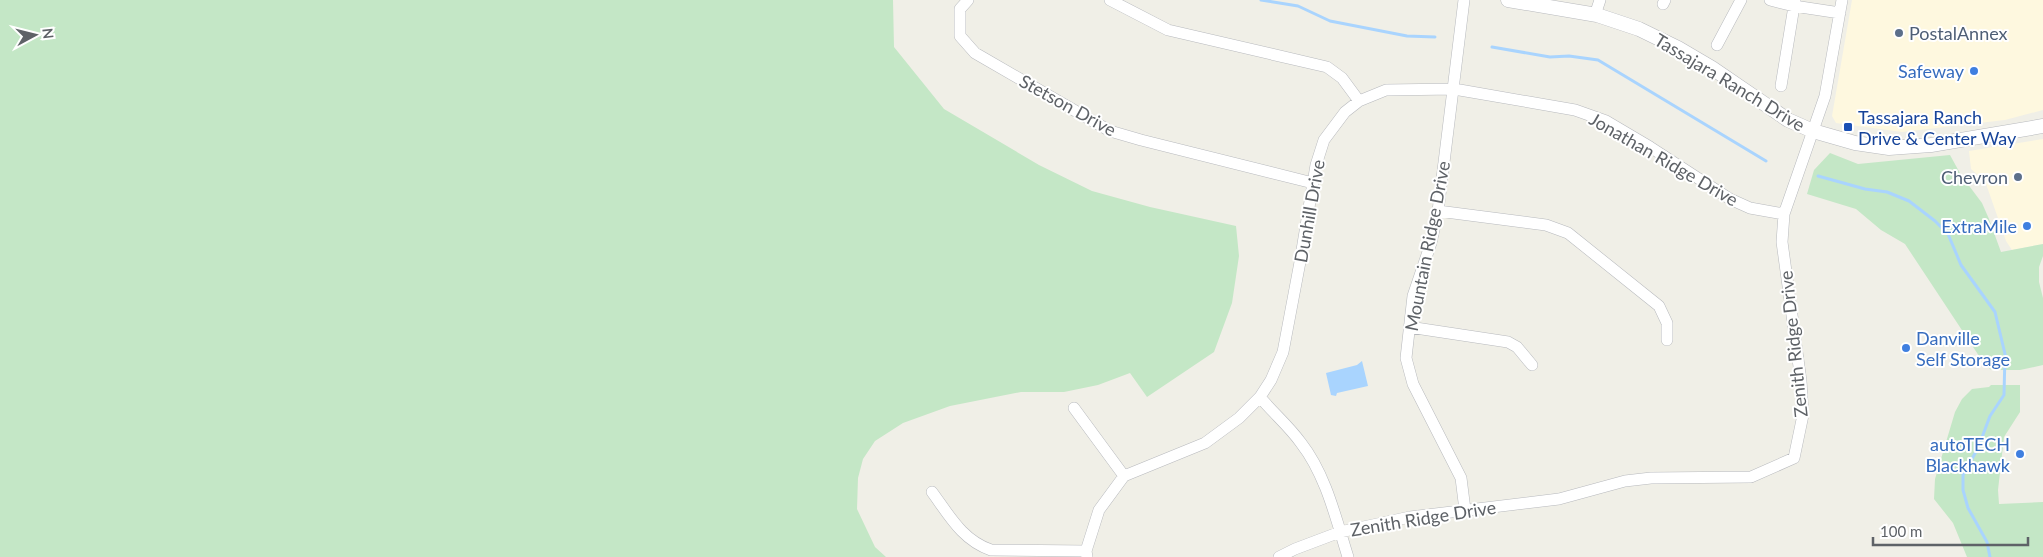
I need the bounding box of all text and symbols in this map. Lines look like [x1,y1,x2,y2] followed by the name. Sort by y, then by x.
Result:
[10,10,60,60] north arrow
[1909,22,2008,44] place label: PostalAnnex
[39,27,57,40] text: N
[1893,27,1905,39] marker: PostalAnnex
[1651,28,1809,136] street label: Tassajara Ranch Drive
[1898,60,1965,82] place label: Safeway
[1968,65,1980,77] marker: Safeway
[1016,69,1120,141] street label: Stetson Drive
[1858,106,2017,149] place label: Tassajara Ranch Drive & Center Way
[1586,107,1742,211] street label: Jonathan Ridge Drive
[1842,121,1854,133] marker: Tassajara Ranch Drive & Center Way
[1289,158,1329,264] street label: Dunhill Drive
[1400,159,1454,333] street label: Mountain Ridge Drive
[1941,166,2008,188] place label: Chevron
[2012,171,2024,183] marker: Chevron
[1941,215,2017,237] place label: ExtraMile
[2021,220,2033,232] marker: ExtraMile
[1774,270,1812,418] street label: Zenith Ridge Drive
[1916,327,2010,370] place label: Danville Self Storage
[1900,342,1912,354] marker: Danville Self Storage
[1925,433,2011,476] place label: autoTECH Blackhawk
[2014,448,2026,460] marker: autoTECH Blackhawk
[1349,496,1497,540] street label: Zenith Ridge Drive
[1873,514,2028,546] scale bar
[1880,522,1922,540] text: 100 m

